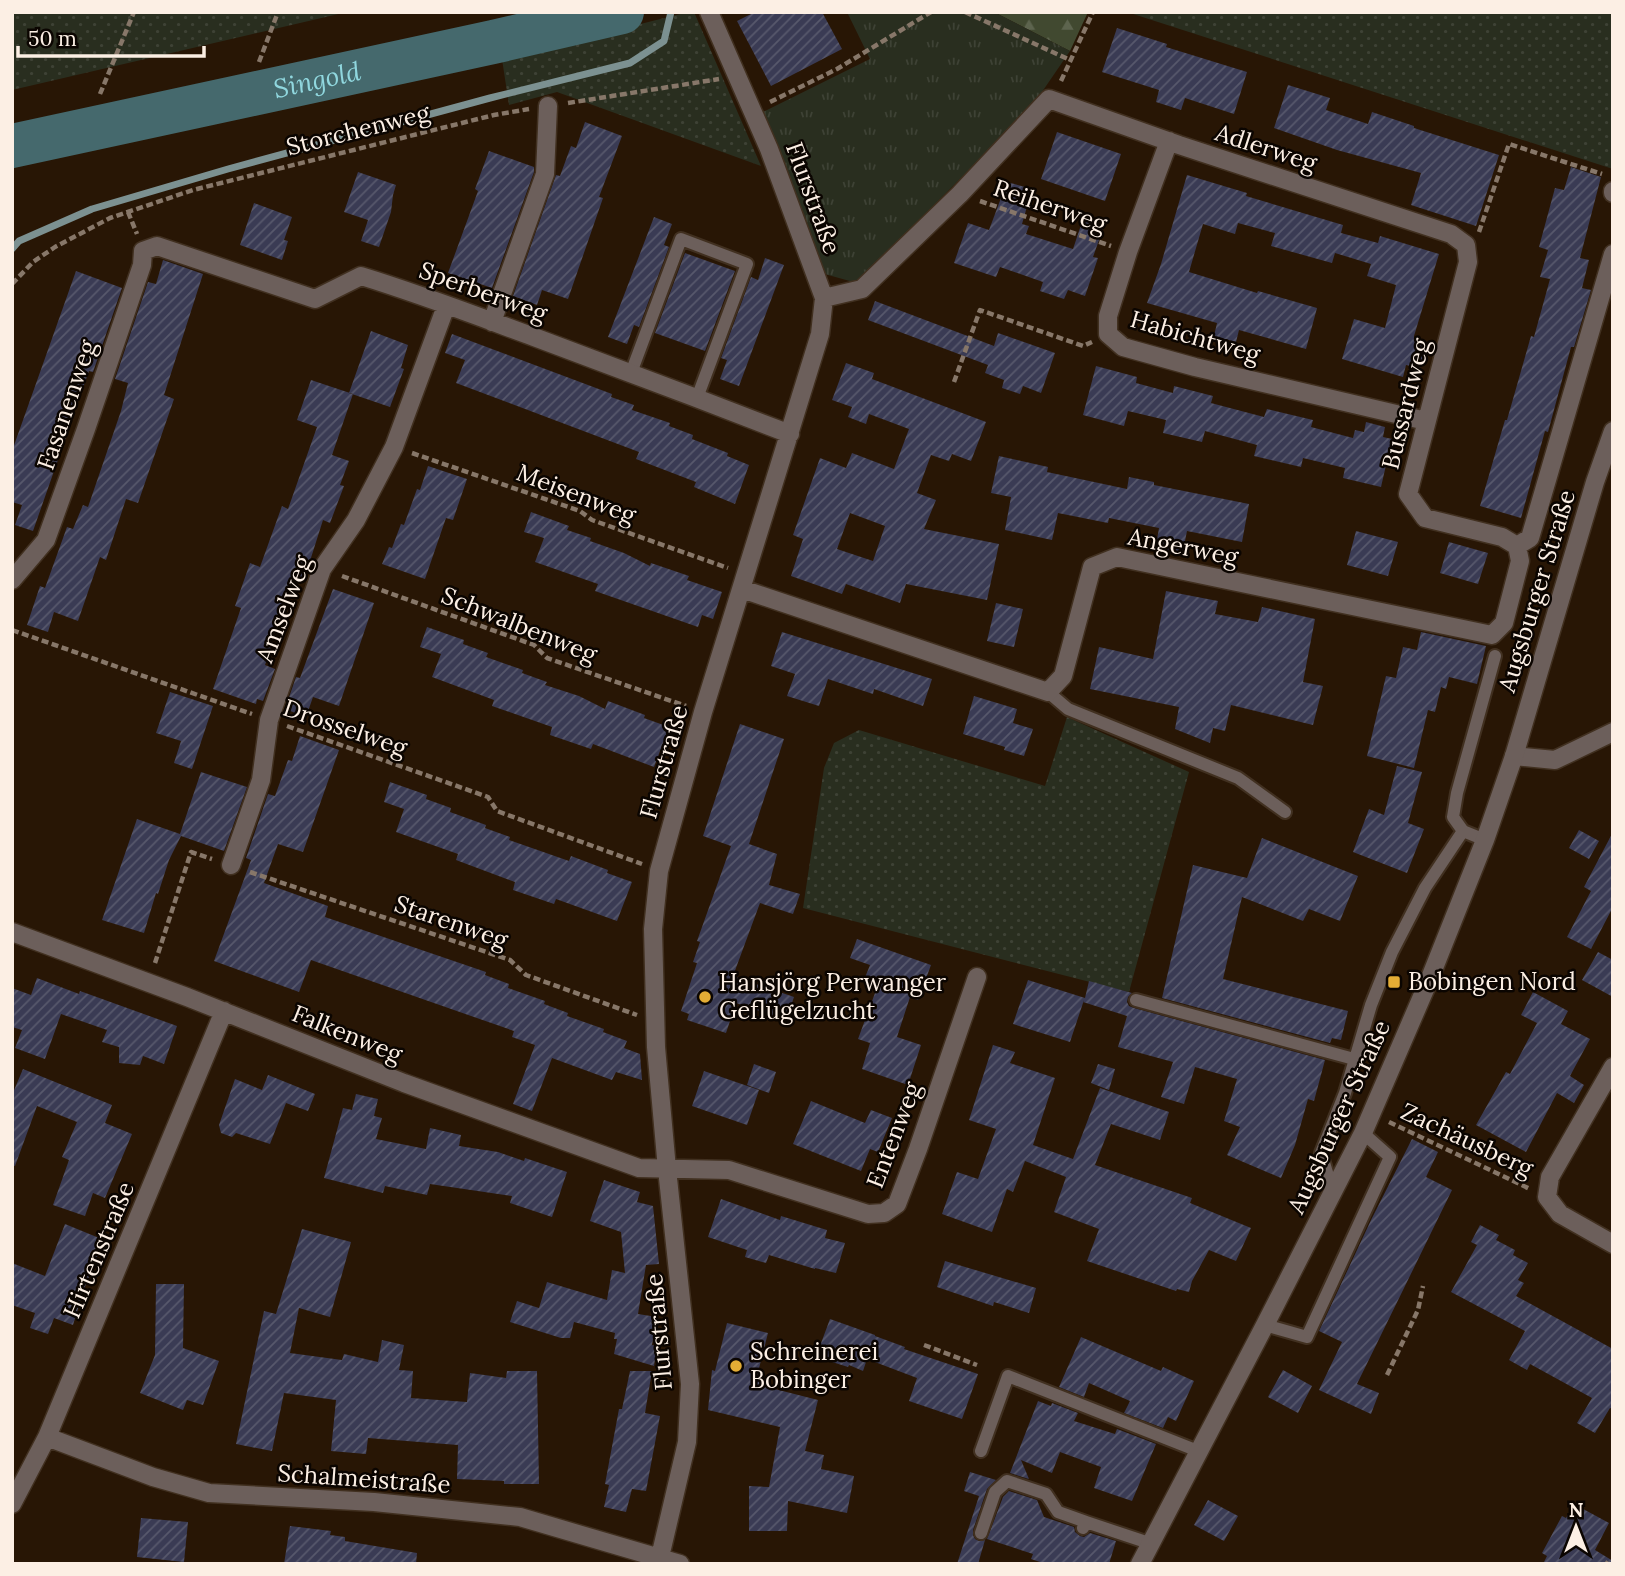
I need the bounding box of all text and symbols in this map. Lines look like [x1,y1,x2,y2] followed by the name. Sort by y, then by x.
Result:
[18,14,203,58] scale bar
[28,25,77,52] text: 50 m
[270,54,364,105] water label: Singold
[283,97,433,162] street label: Storchenweg
[1211,116,1321,179] street label: Adlerweg
[779,138,848,258] street label: Flurstraße
[989,172,1112,240] street label: Reiherweg
[415,254,552,329] street label: Sperberweg
[1127,303,1264,370] street label: Habichtweg
[30,335,103,474] street label: Fasanenweg
[1374,335,1437,472] street label: Bussardweg
[512,457,641,531] street label: Meisenweg
[1491,486,1582,697] street label: Augsburger Straße
[1124,520,1242,573] street label: Angerweg
[249,550,318,668] street label: Amselweg
[437,579,602,670] street label: Schwalbenweg
[279,692,412,763] street label: Drosselweg
[633,701,695,822] street label: Flurstraße
[390,888,513,956] street label: Starenweg
[1408,966,1576,997] place label: Bobingen Nord
[719,967,947,1026] place label: Hansjörg Perwanger Geflügelzucht
[1386,974,1402,990] marker: Bobingen Nord
[697,989,713,1005] marker: Hansjörg Perwanger Geflügelzucht
[288,997,408,1070] street label: Falkenweg
[1280,1015,1397,1219] street label: Augsburger Straße
[859,1077,928,1192] street label: Entenweg
[1396,1095,1539,1184] street label: Zachäusberg
[56,1177,141,1323] street label: Hirtenstraße
[638,1273,679,1392] street label: Flurstraße
[750,1336,878,1395] place label: Schreinerei Bobinger
[728,1358,744,1374] marker: Schreinerei Bobinger
[277,1457,452,1500] street label: Schalmeistraße
[1541,1492,1611,1562] north arrow
[1569,1498,1584,1522] text: N

